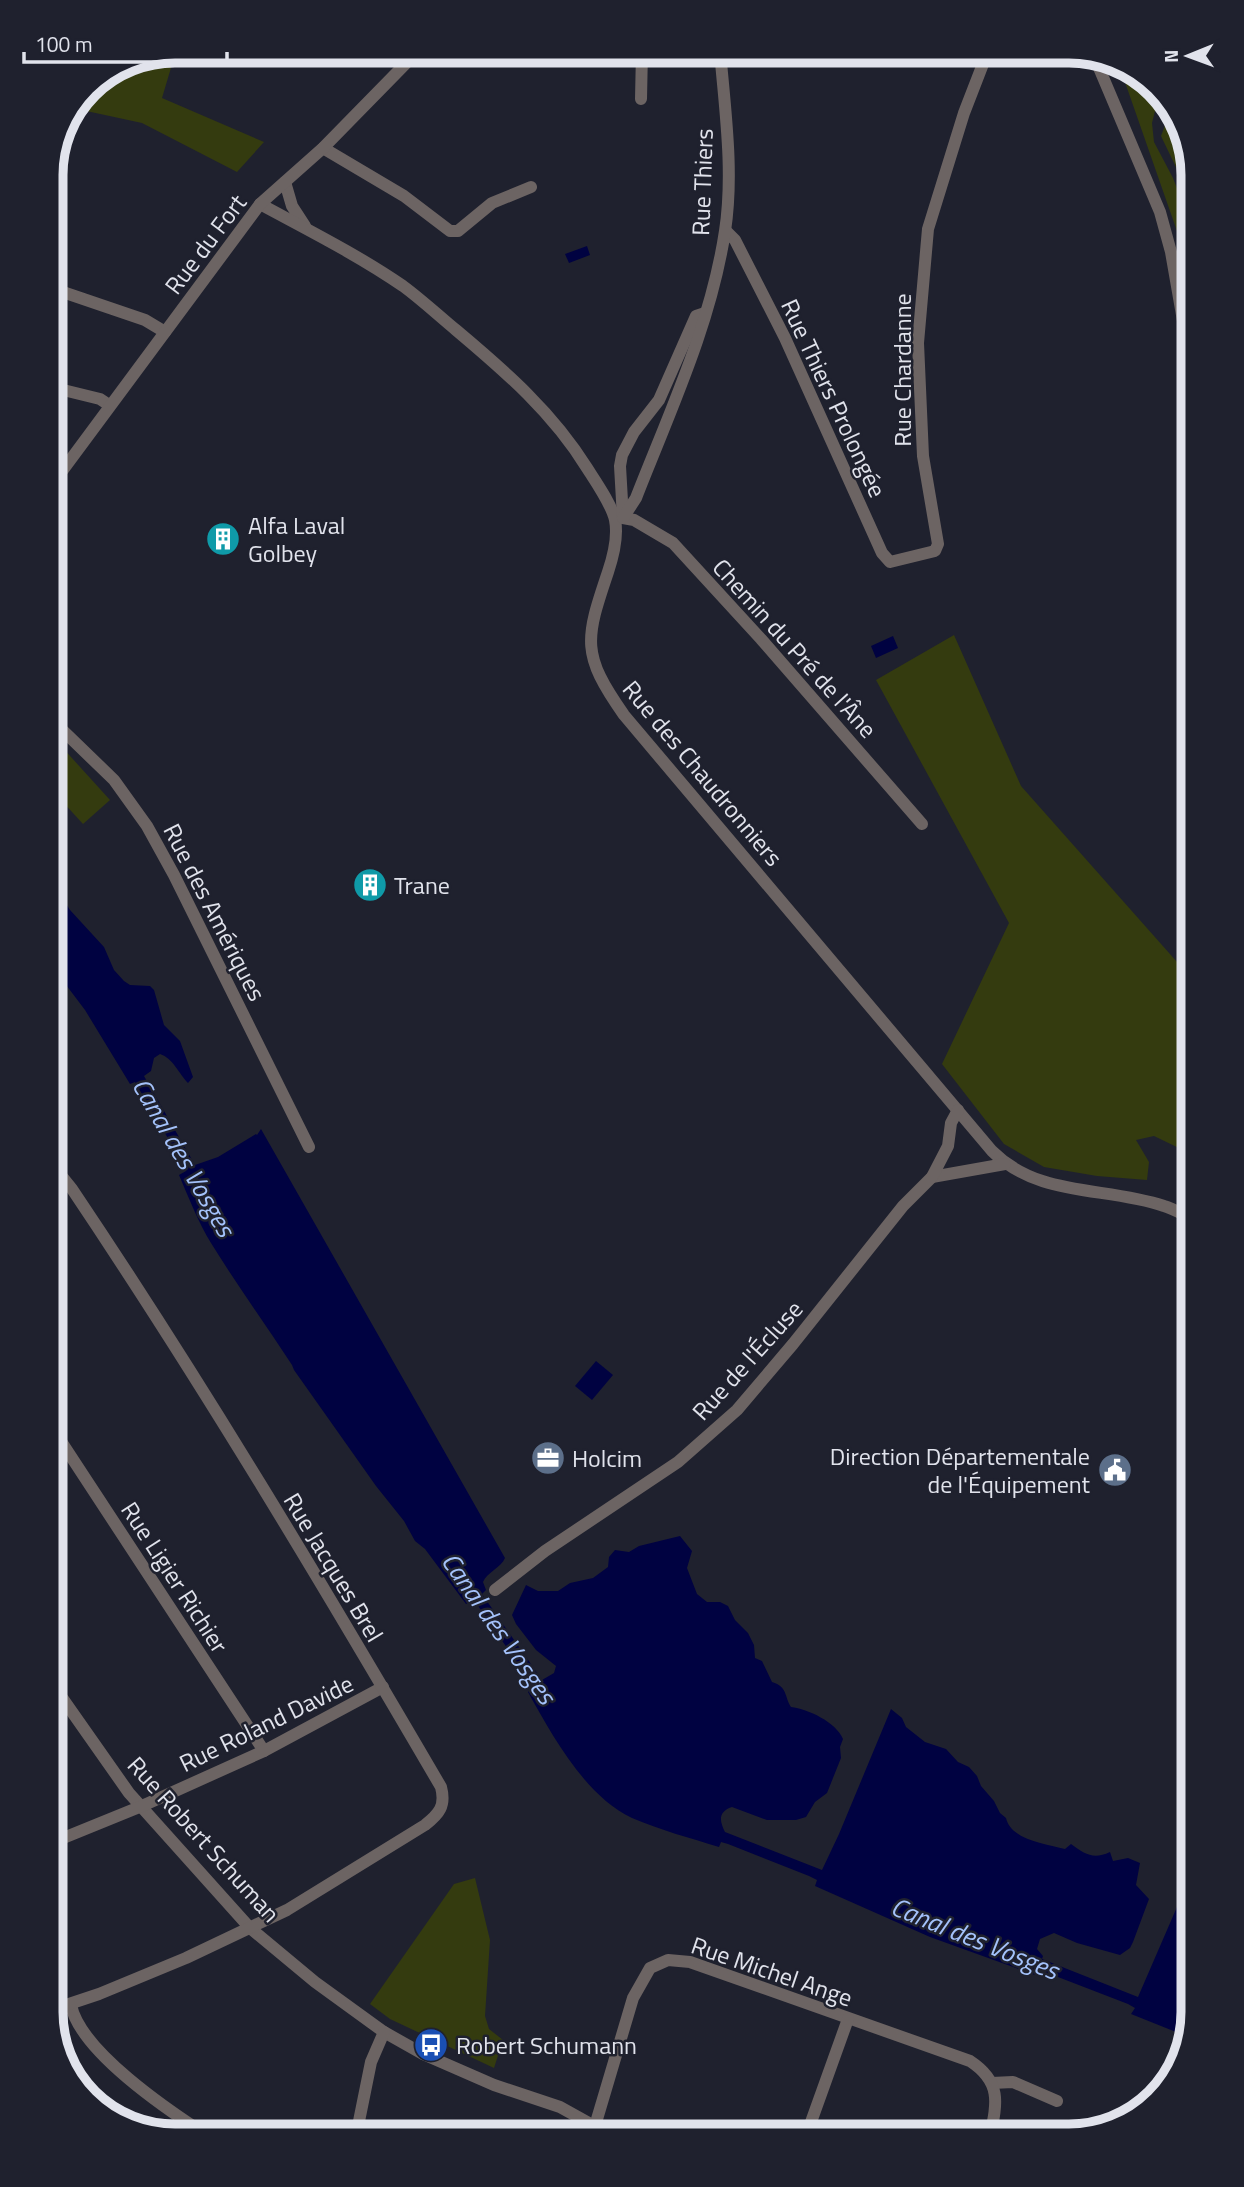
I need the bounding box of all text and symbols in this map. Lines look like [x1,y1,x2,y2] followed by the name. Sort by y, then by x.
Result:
[24,21,228,65] scale bar
[1153,21,1223,91] north arrow
[35,28,92,60] text: 100 m
[1156,49,1185,63] text: N
[682,128,722,236] street label: Rue Thiers
[155,186,255,302] street label: Rue du Fort
[772,293,896,503] street label: Rue Thiers Prolongée
[884,293,920,447] street label: Rue Chardanne
[248,507,345,571] place label: Alfa Laval Golbey
[204,520,242,558] building icon: Alfa Laval Golbey
[704,550,886,746] street label: Chemin du Pré de l'Âne
[614,672,792,874] street label: Rue des Chaudronniers
[155,817,275,1007] street label: Rue des Amériques
[351,866,389,904] building icon: Trane
[394,867,450,903] place label: Trane
[123,1070,246,1245] water label: Canal des Vosges
[683,1292,811,1428] street label: Rue de l'Écluse
[830,1438,1091,1502] place label: Direction Départementale de l'Équipement
[529,1439,567,1477] office icon: Holcim
[572,1440,642,1476] place label: Holcim
[1096,1451,1134,1489] public building icon: Direction Départementale de l'Équipement
[275,1485,393,1649] street label: Rue Jacques Brel
[113,1494,237,1660] street label: Rue Ligier Richier
[432,1544,567,1713] water label: Canal des Vosges
[173,1665,359,1781] street label: Rue Roland Davide
[119,1748,289,1930] street label: Rue Robert Schuman
[885,1887,1066,1990] water label: Canal des Vosges
[687,1927,857,2015] street label: Rue Michel Ange
[412,2026,450,2064] bus stop icon: Robert Schumann
[456,2027,637,2063] place label: Robert Schumann

